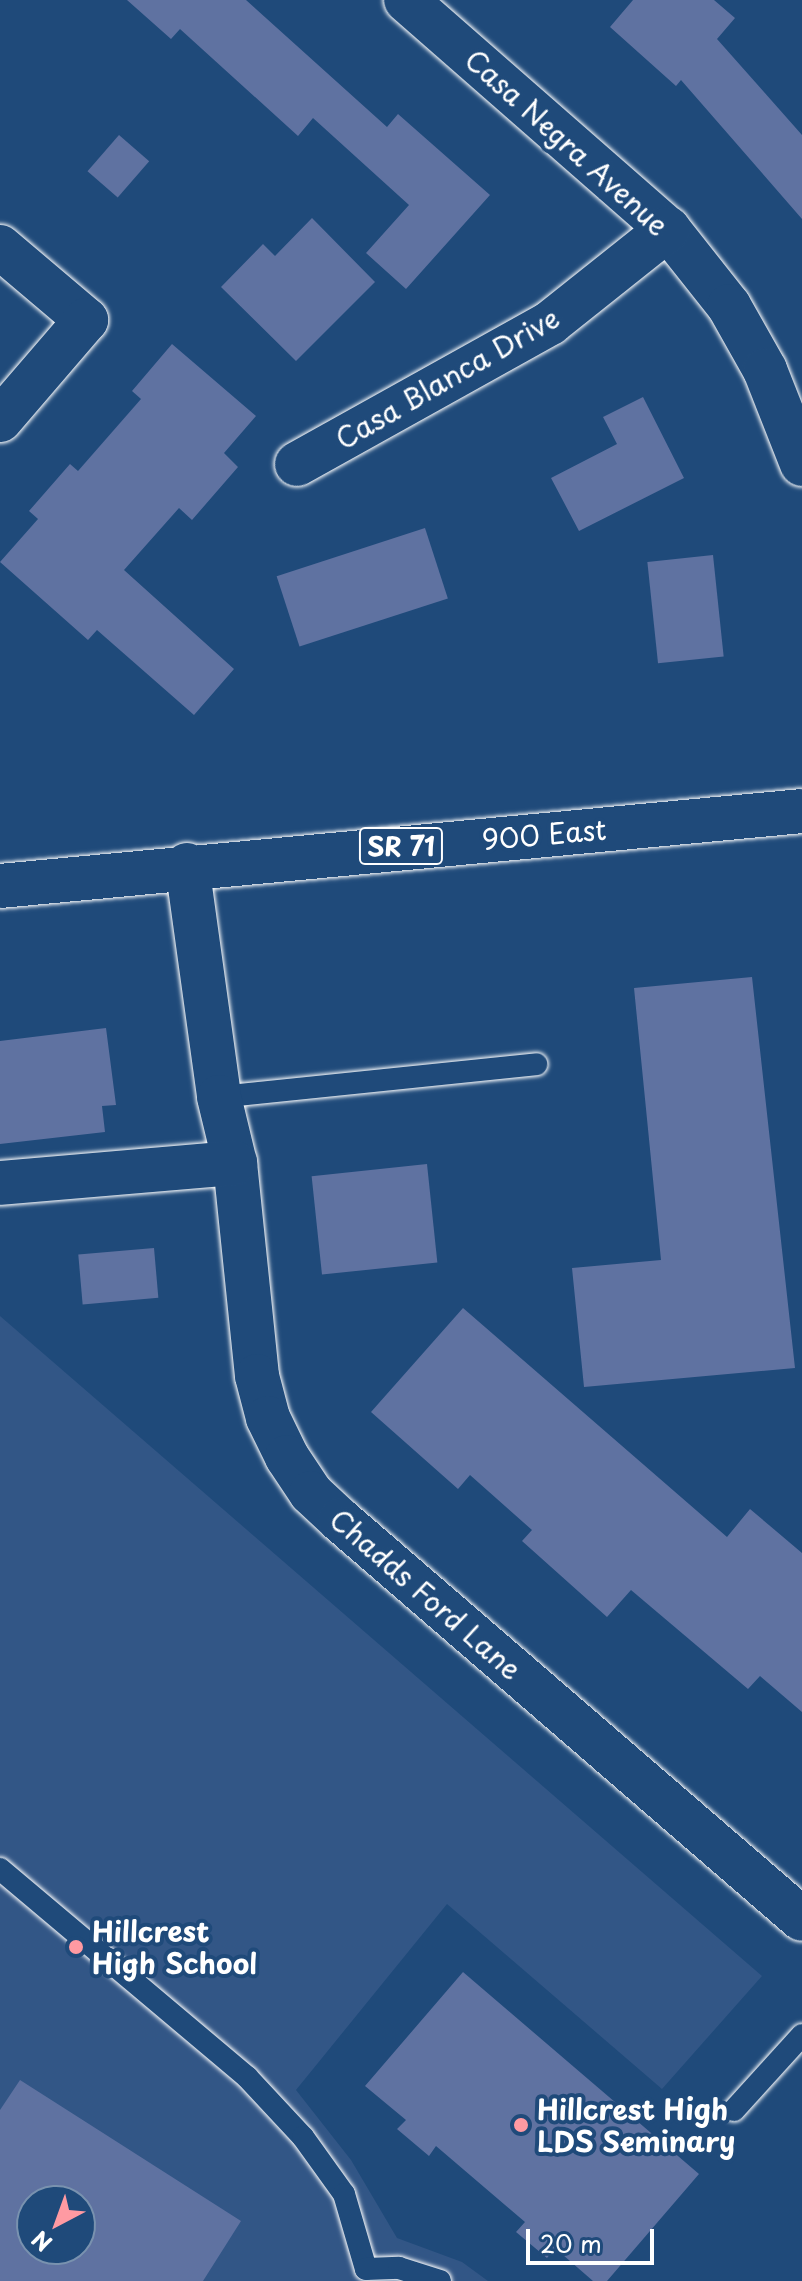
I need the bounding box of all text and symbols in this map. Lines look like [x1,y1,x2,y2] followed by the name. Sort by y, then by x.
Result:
[457,41,677,243] street label: Casa Negra Avenue
[329,300,565,456] street label: Casa Blanca Drive
[480,812,608,856] street label: 900 East
[357,824,445,868] road number: SR 71
[323,1502,529,1686] street label: Chadds Ford Lane
[92,1914,259,1980] place label: Hillcrest High School
[67,1938,85,1956] marker: Hillcrest High School
[537,2092,738,2158] place label: Hillcrest High LDS Seminary
[512,2116,530,2134] marker: Hillcrest High LDS Seminary
[16,2185,96,2265] north arrow
[530,2213,658,2263] scale bar
[24,2224,59,2260] text: N
[540,2225,602,2261] text: 20 m

